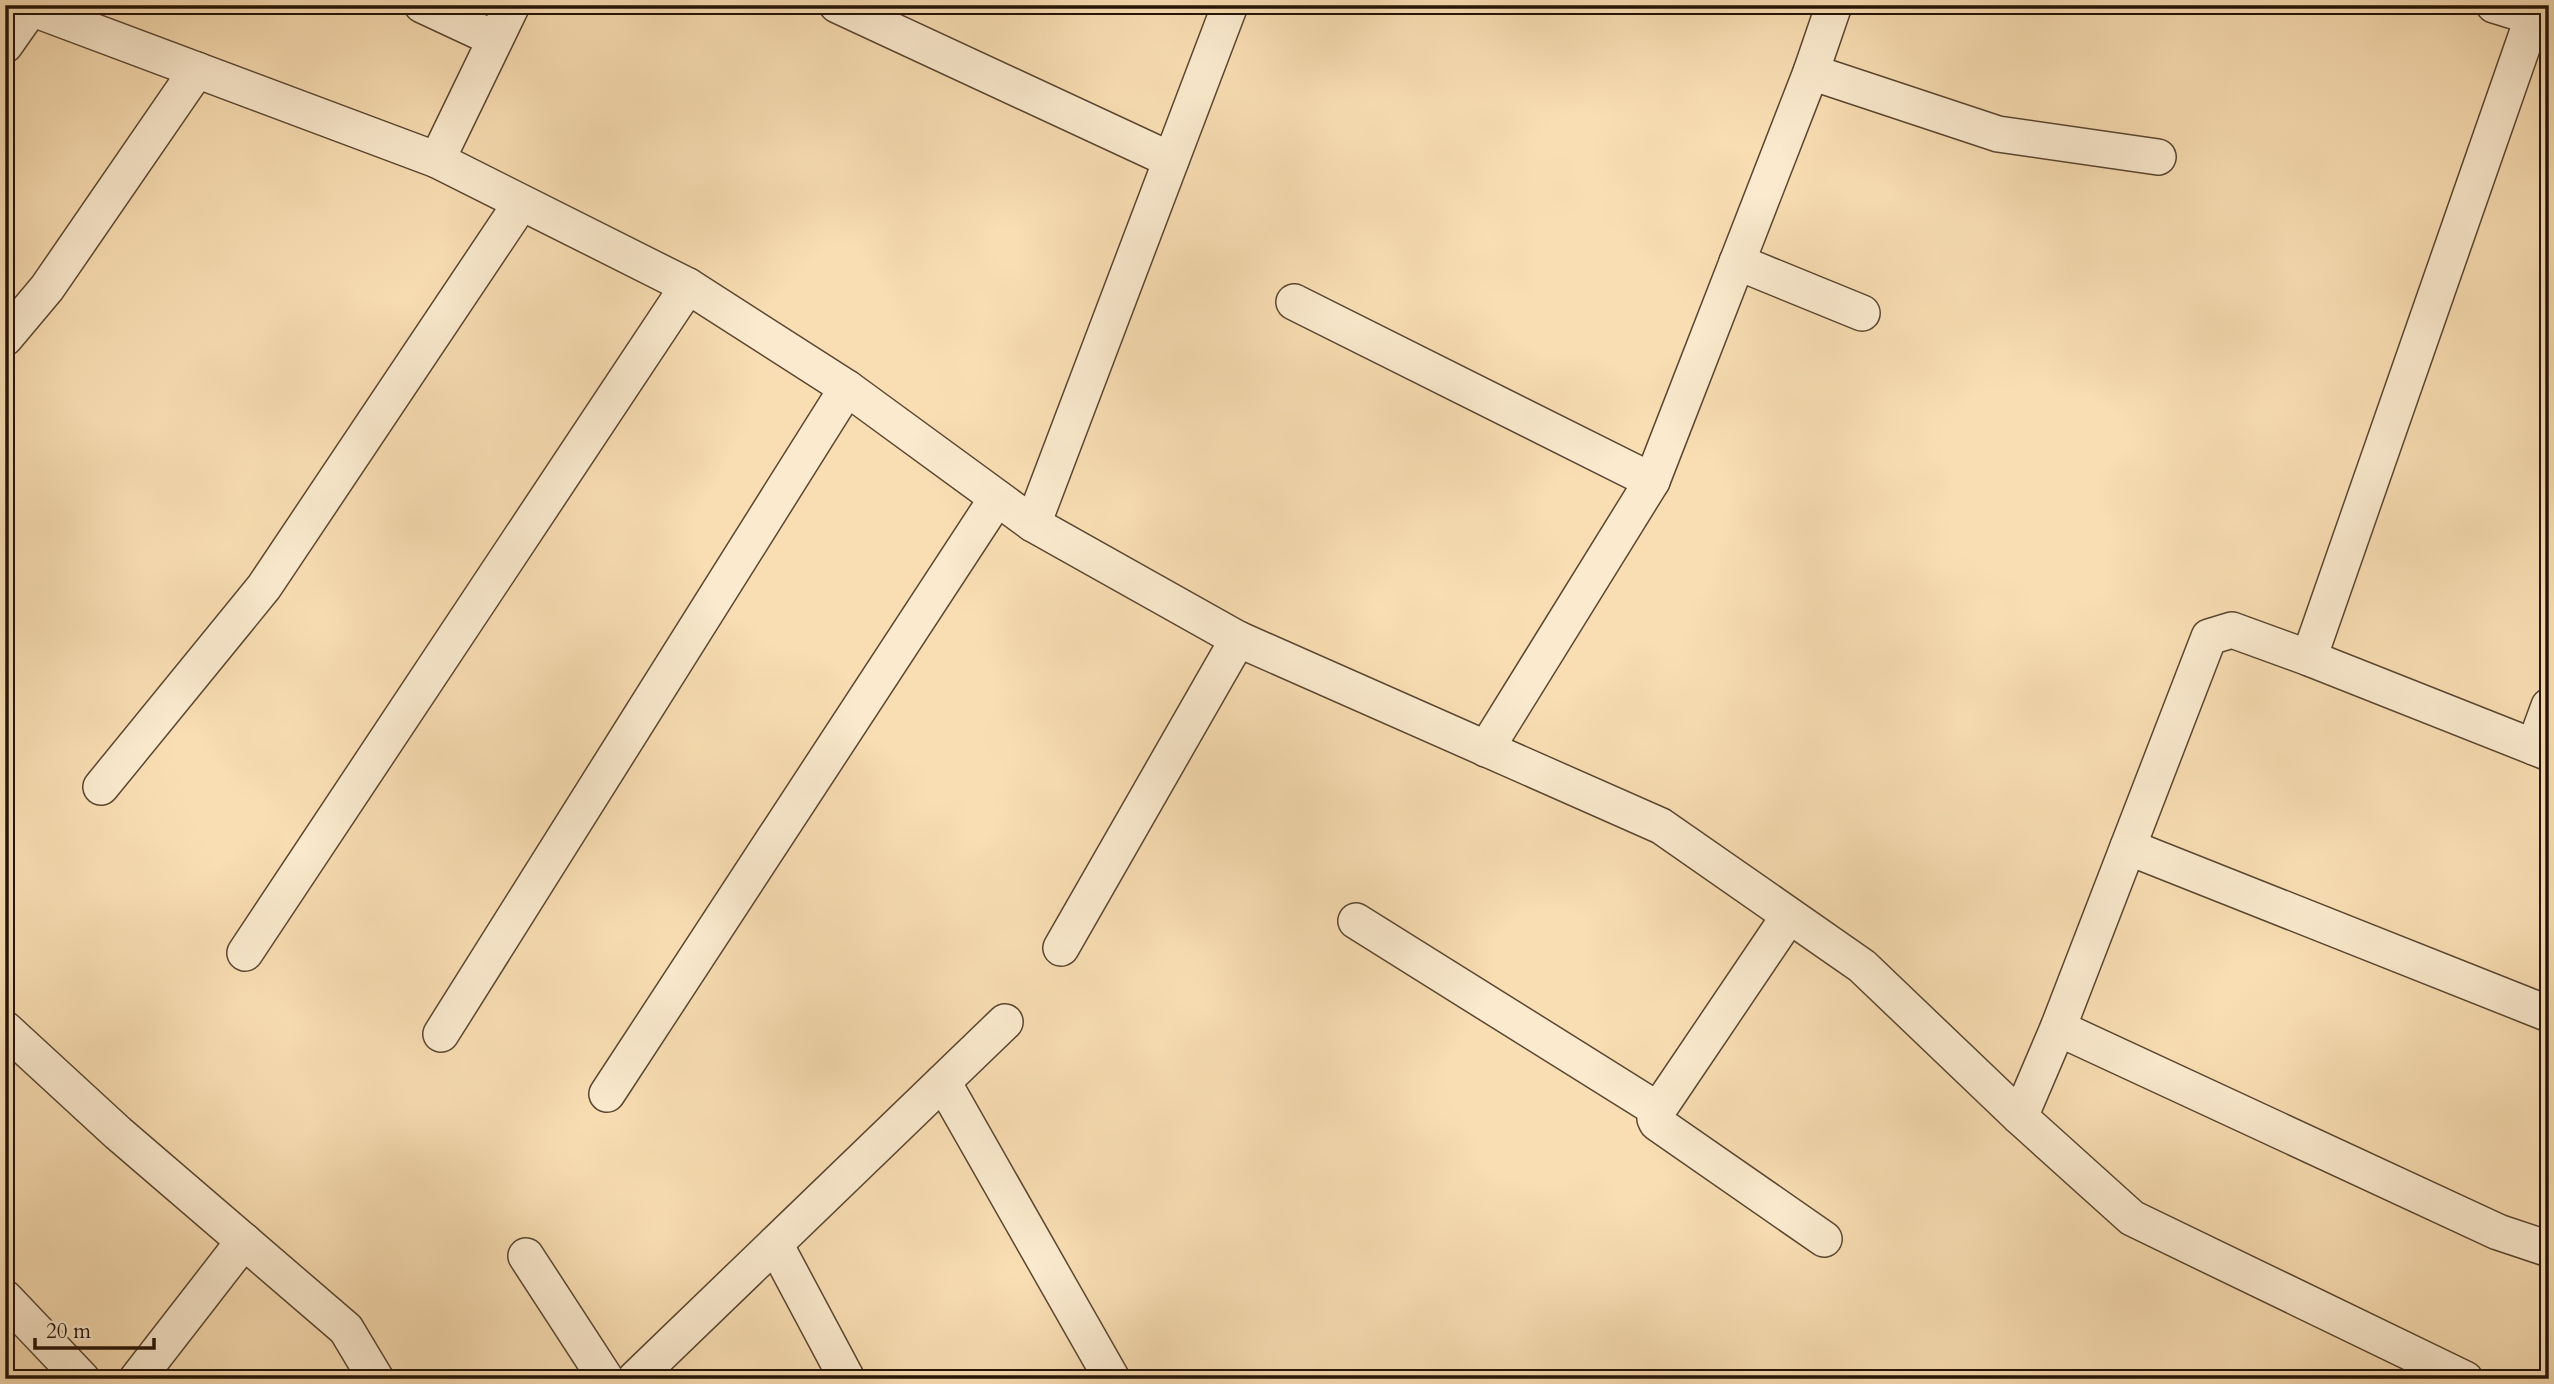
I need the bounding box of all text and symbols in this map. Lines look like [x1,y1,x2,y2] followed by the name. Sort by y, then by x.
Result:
[35,1307,154,1351] scale bar
[46,1317,91,1346] text: 20 m

